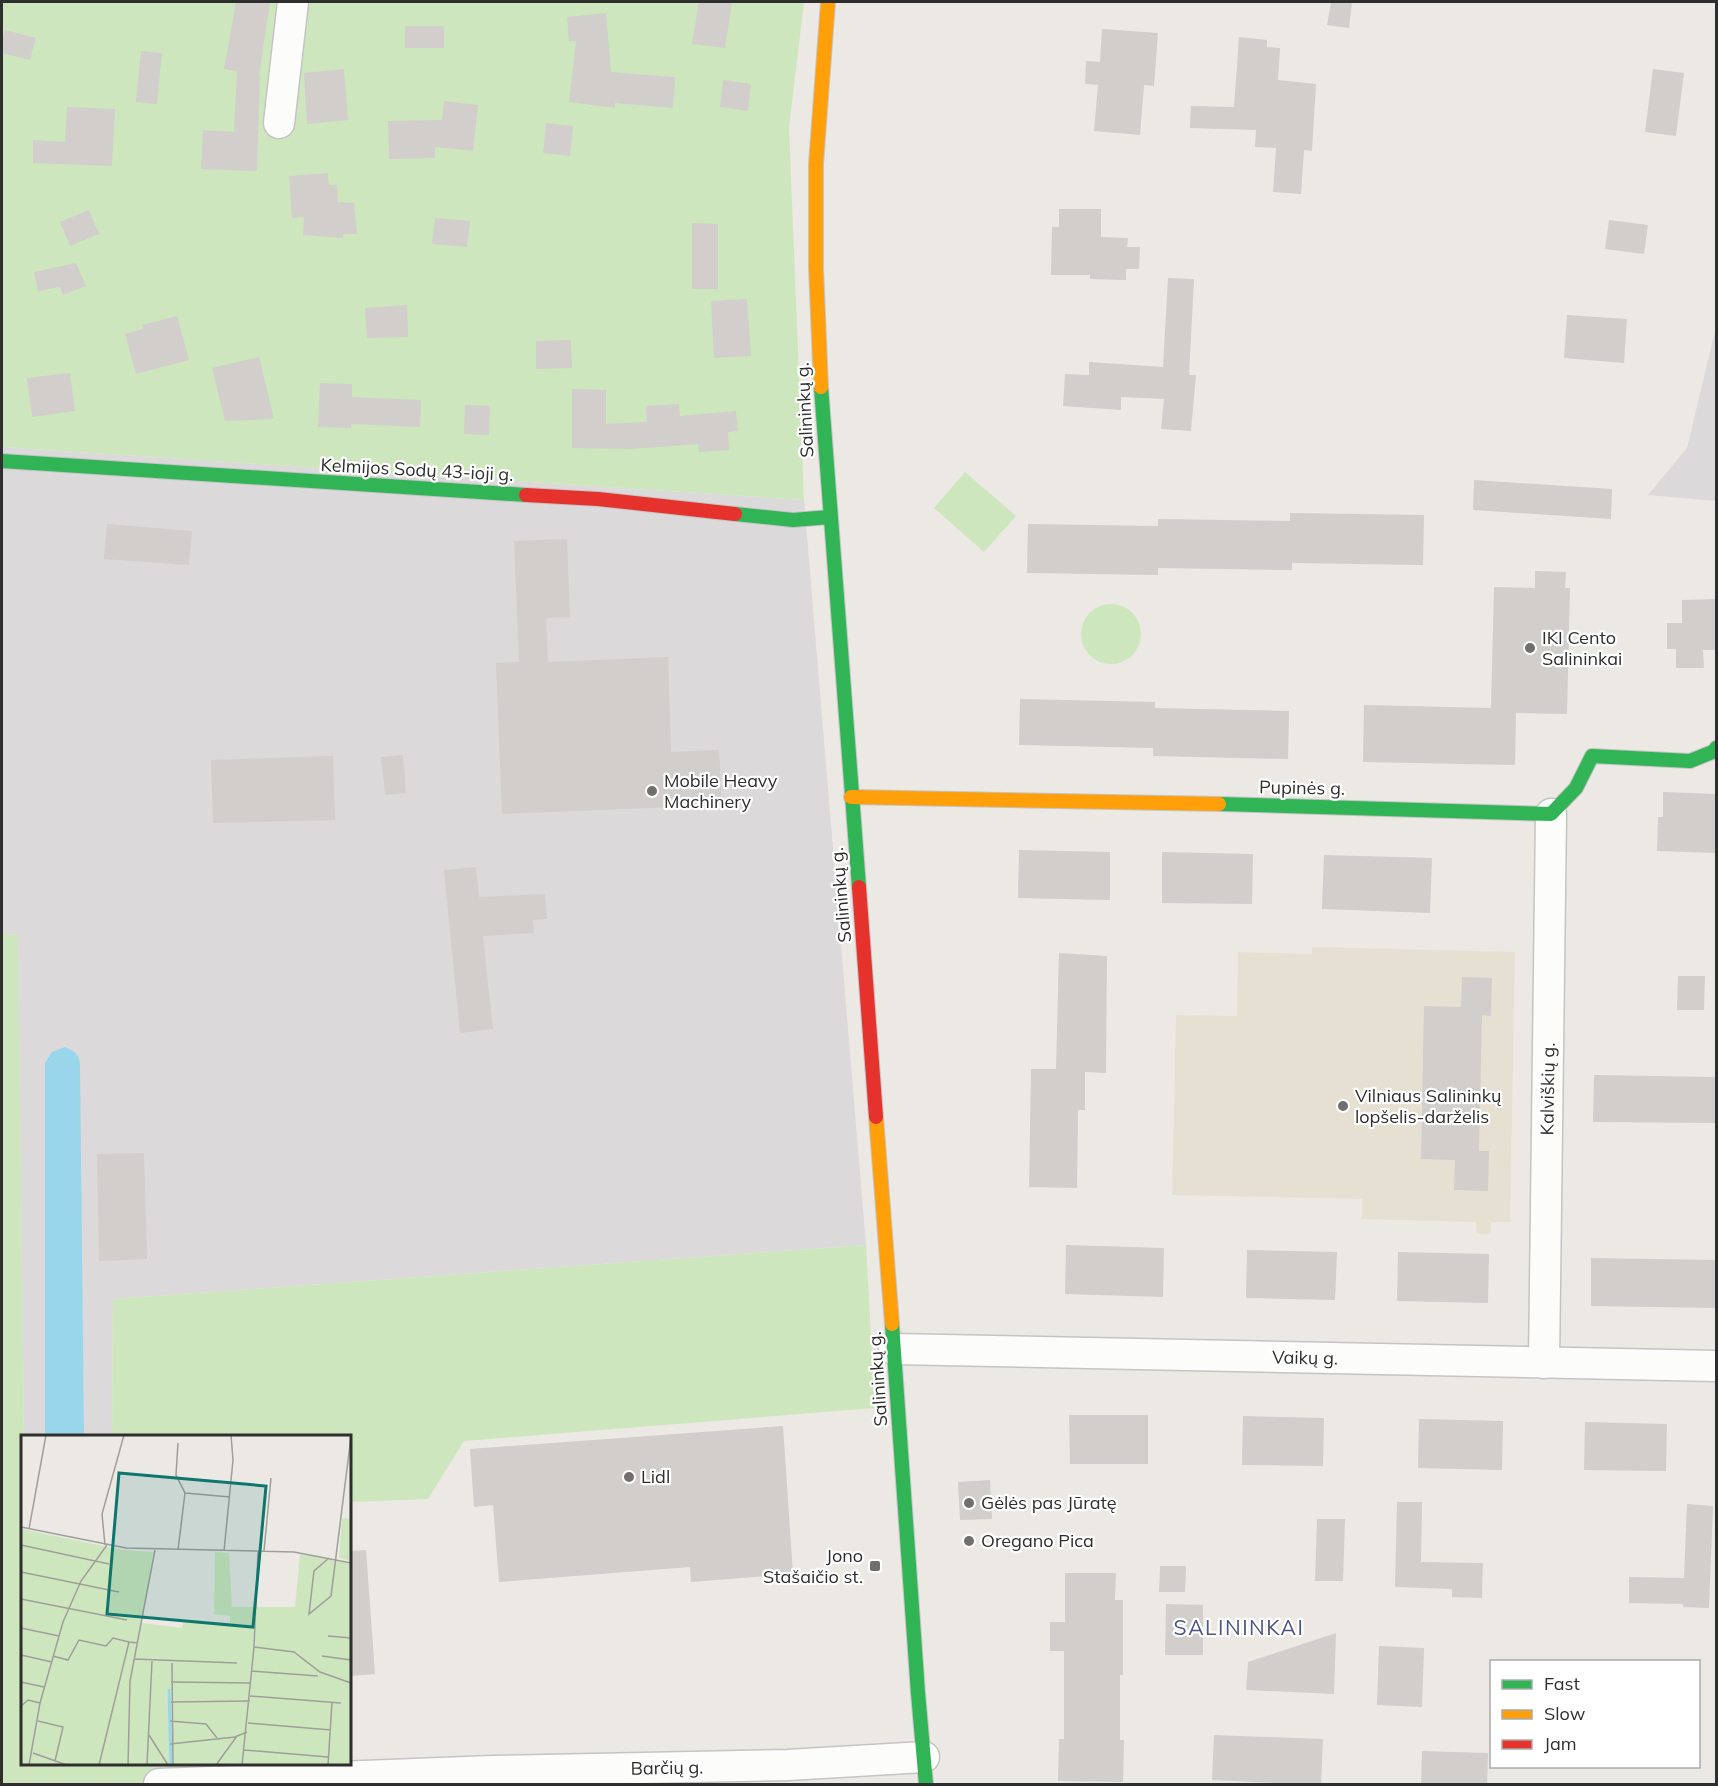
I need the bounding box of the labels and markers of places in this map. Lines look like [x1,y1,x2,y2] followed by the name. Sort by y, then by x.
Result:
[1542,626,1622,670] place label: IKI Cento Salininkai
[1523,641,1537,655] marker: IKI Cento Salininkai
[664,769,778,813] place label: Mobile Heavy Machinery
[645,784,659,798] marker: Mobile Heavy Machinery
[1355,1084,1501,1128] place label: Vilniaus Salininkų lopšelis-darželis
[1336,1099,1350,1113] marker: Vilniaus Salininkų lopšelis-darželis
[641,1465,670,1488] place label: Lidl
[622,1470,636,1484] marker: Lidl
[981,1491,1116,1514] place label: Gėlės pas Jūratę
[962,1496,976,1510] marker: Gėlės pas Jūratę
[981,1529,1094,1552] place label: Oregano Pica
[962,1534,976,1548] marker: Oregano Pica
[763,1544,863,1588] place label: Jono Stašaičio st.
[868,1559,882,1573] marker: Jono Stašaičio st.

